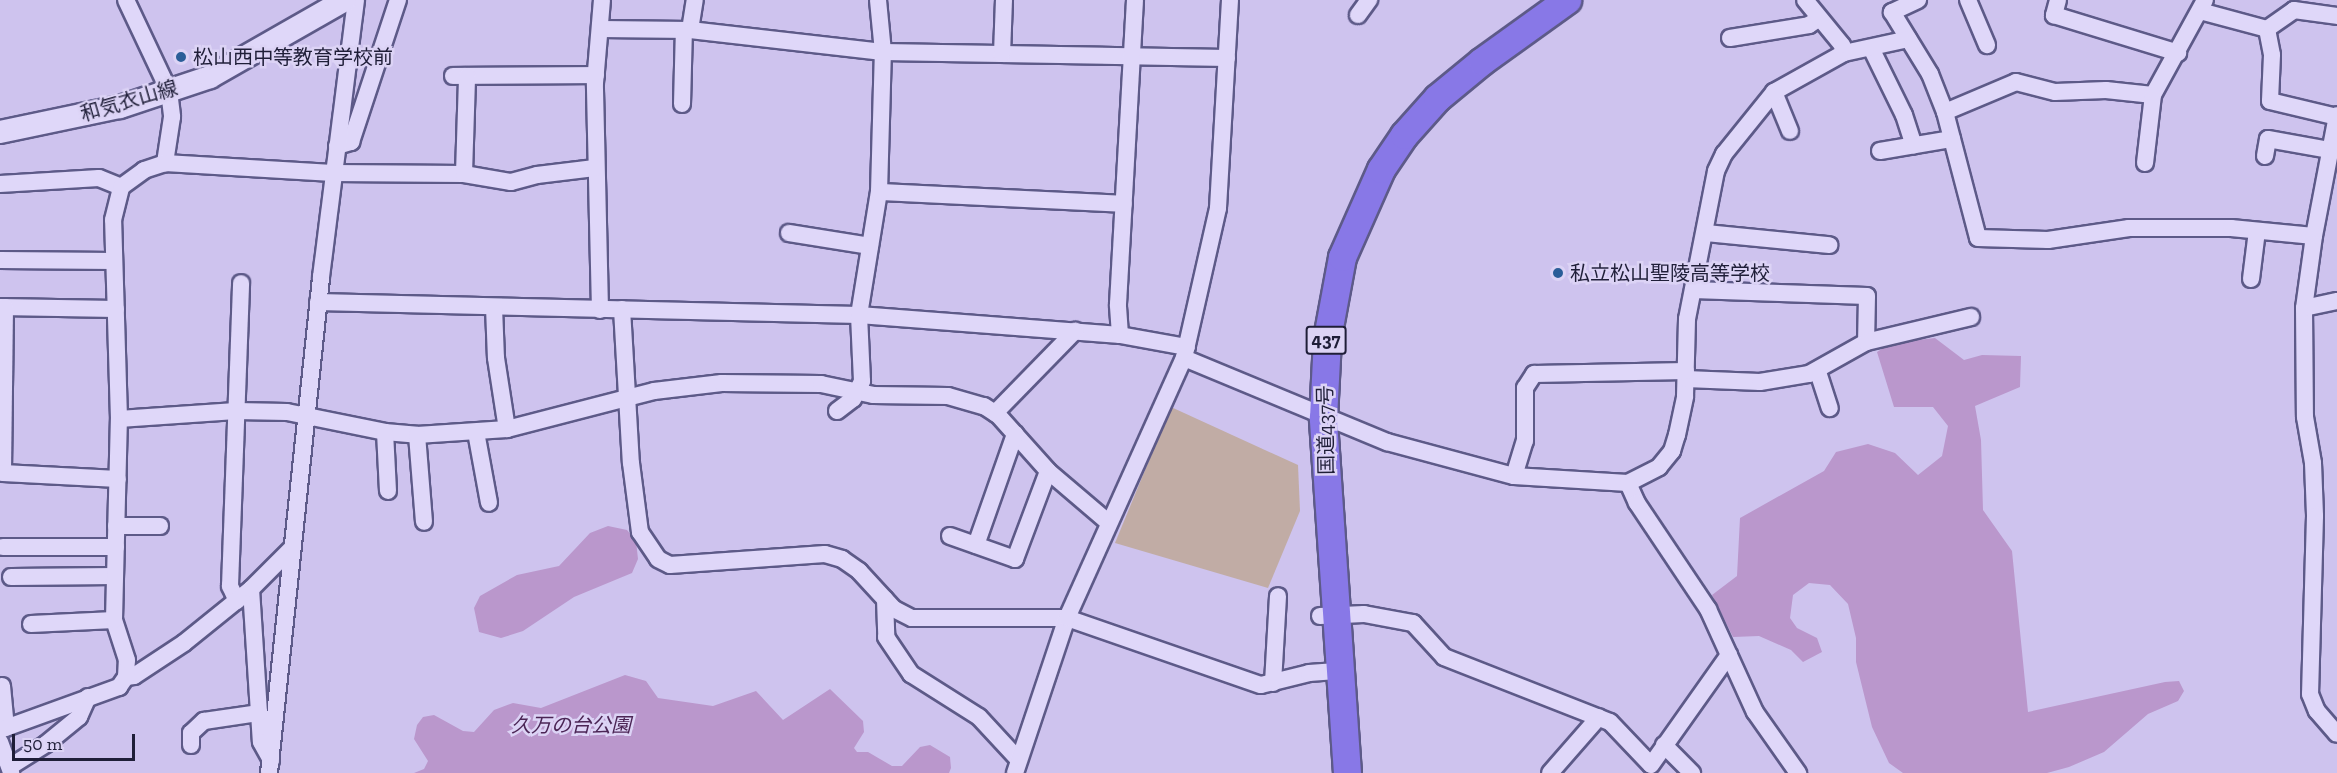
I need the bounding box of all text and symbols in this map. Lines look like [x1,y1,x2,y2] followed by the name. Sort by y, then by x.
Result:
[193,45,393,69] place label: 松山西中等教育学校前
[174,50,188,64] marker: 松山西中等教育学校前
[78,76,180,126] street label: 和気衣山線
[1570,261,1770,285] place label: 私立松山聖陵高等学校
[1551,266,1565,280] marker: 私立松山聖陵高等学校
[1305,325,1347,355] road number: 437
[1313,385,1339,475] street label: 国道437号
[511,713,631,737] park label: 久万の台公園
[15,722,138,760] scale bar
[23,733,62,755] text: 50 m

